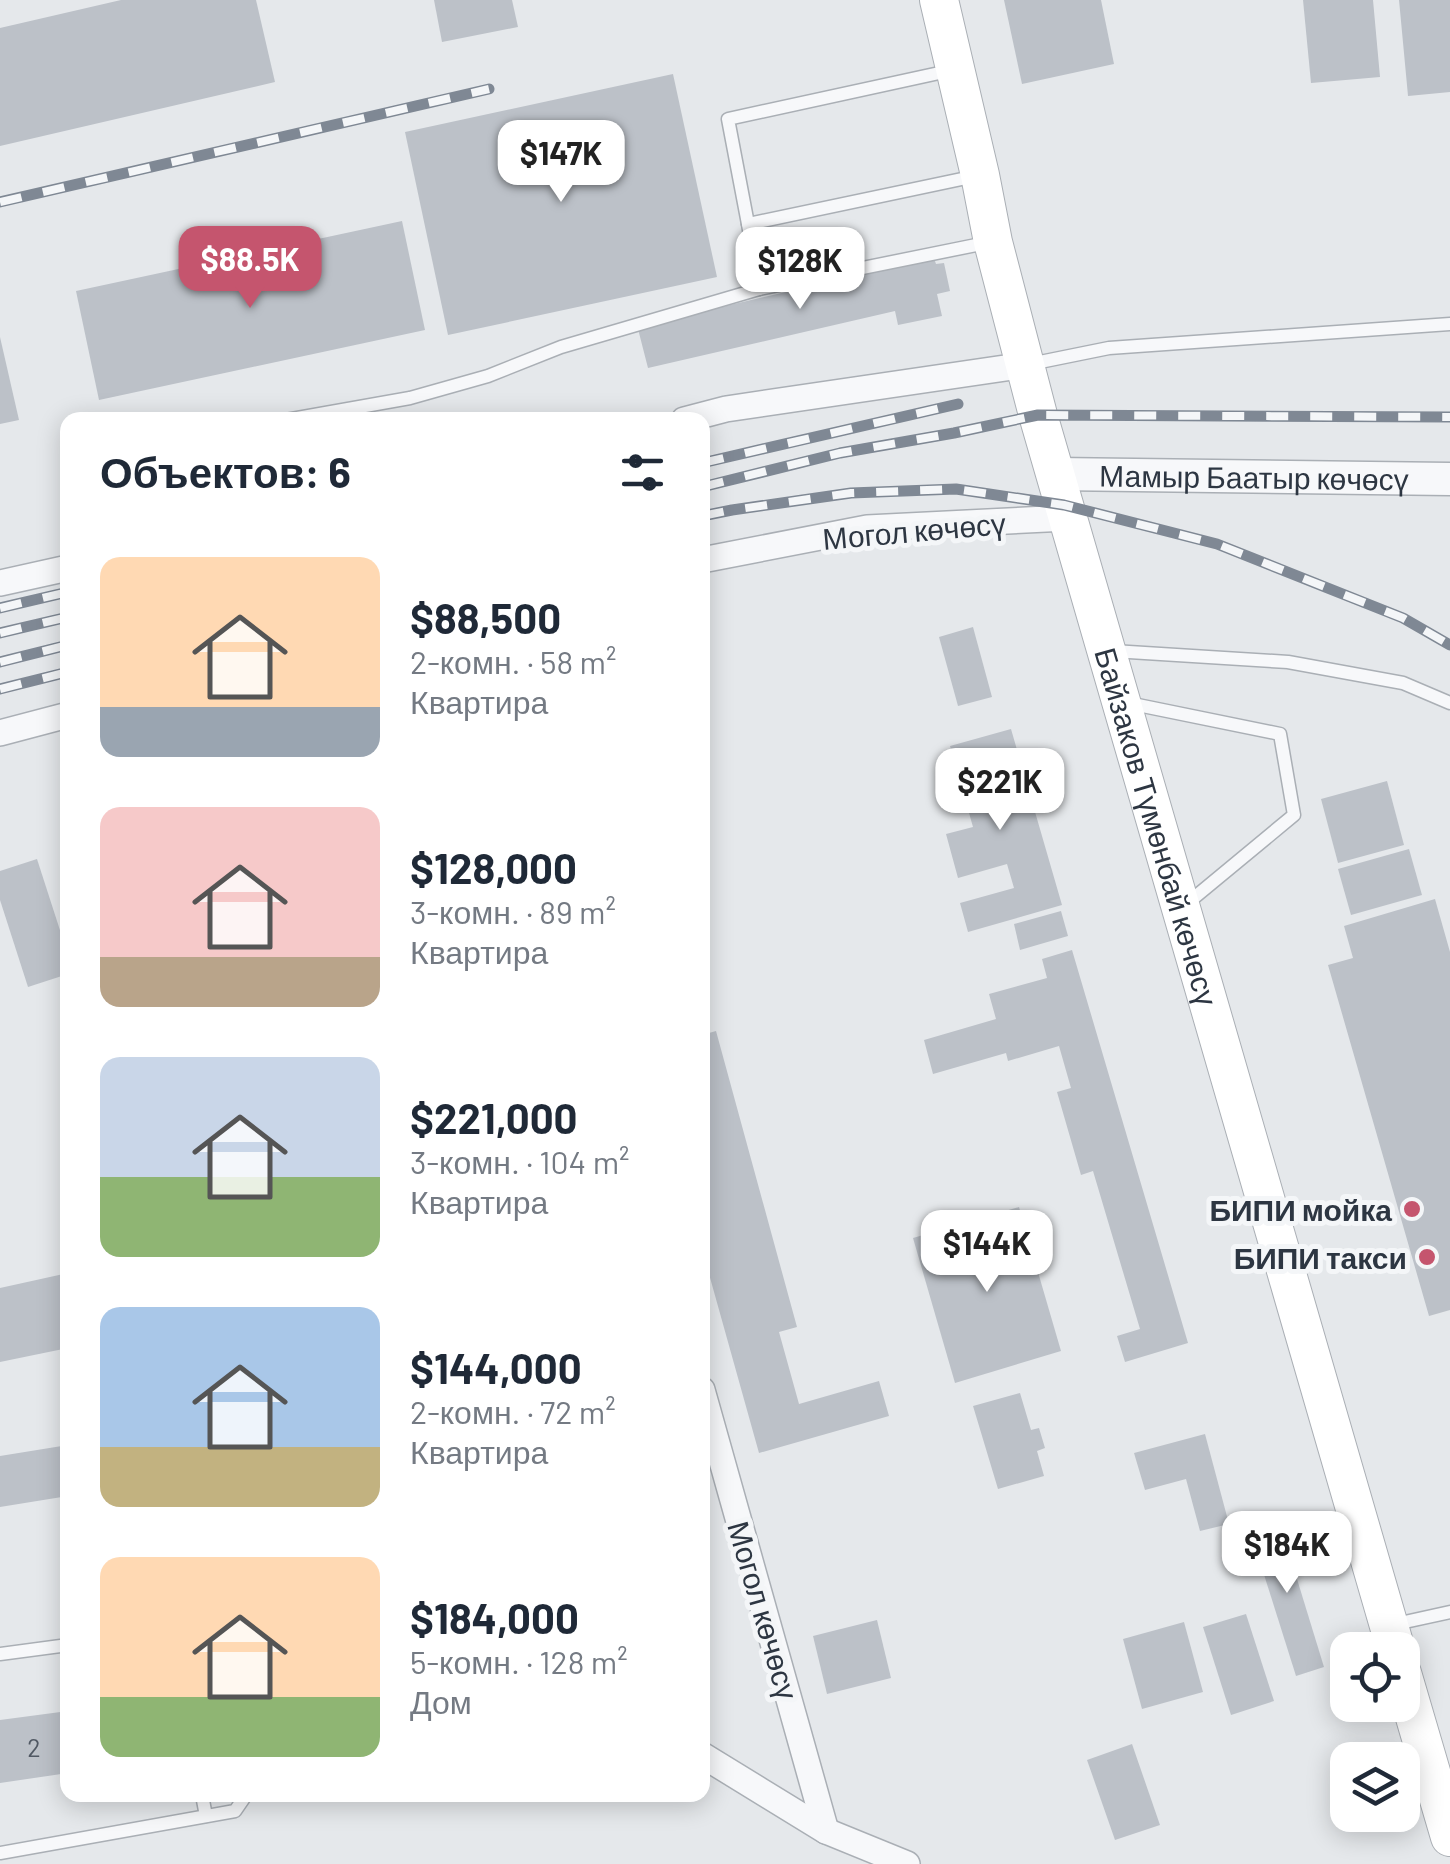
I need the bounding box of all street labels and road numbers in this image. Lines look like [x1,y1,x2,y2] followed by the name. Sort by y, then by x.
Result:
[1099,457,1409,496] street label: Мамыр Баатыр көчөсү
[821,504,1007,556] street label: Могол көчөсү
[1088,643,1226,1009] street label: Байзаков Түмөнбай көчөсү
[721,1517,807,1703] street label: Могол көчөсү

